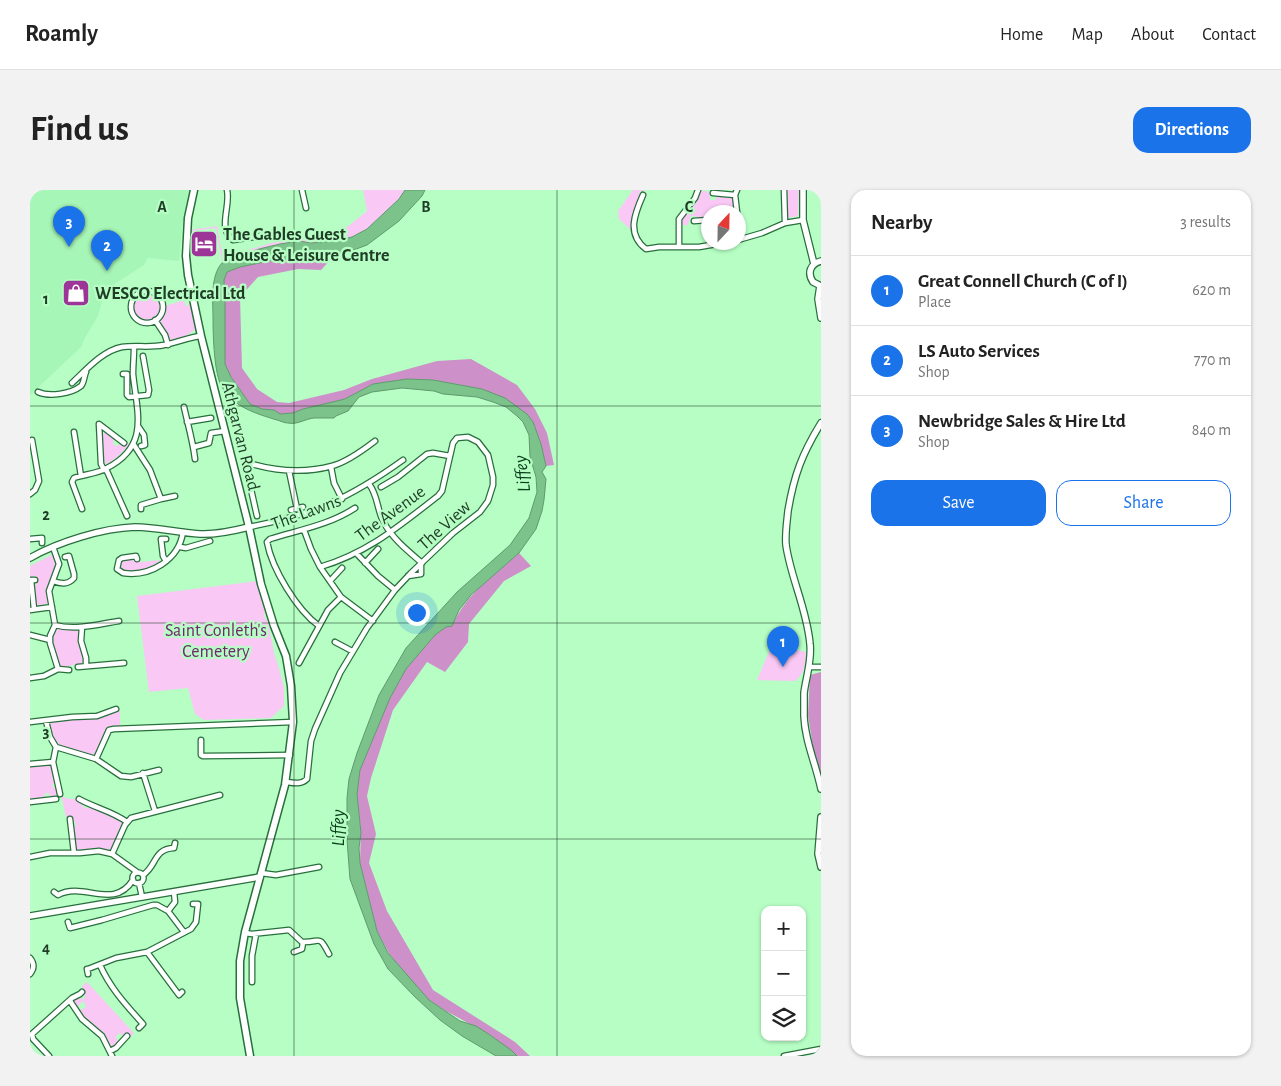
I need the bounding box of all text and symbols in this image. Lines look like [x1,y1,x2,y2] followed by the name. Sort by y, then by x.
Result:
[25,22,98,46] text: Roamly
[1000,26,1043,44] text: Home
[1071,26,1103,44] text: Map
[1131,26,1174,44] text: About
[1202,26,1256,44] text: Contact
[1133,107,1251,153] button: Directions
[30,112,129,147] text: Find us
[157,199,167,215] text: A
[421,199,431,215] text: B
[685,199,694,215] text: C
[701,205,746,250] north arrow
[53,206,85,247] pin: 3
[871,212,932,233] text: Nearby
[1180,214,1231,230] text: 3 results
[223,226,390,265] place label: The Gables Guest House & Leisure Centre
[189,229,219,259] hotel icon: The Gables Guest House & Leisure Centre
[91,230,123,271] pin: 2
[918,272,1128,291] text: Great Connell Church (C of I)
[61,278,91,308] shop icon: WESCO Electrical Ltd
[884,282,890,298] text: 1
[1192,282,1231,298] text: 620 m
[95,285,246,303] place label: WESCO Electrical Ltd
[43,291,49,307] text: 1
[918,294,951,310] text: Place
[918,342,1040,361] text: LS Auto Services
[883,352,891,368] text: 2
[1194,352,1231,368] text: 770 m
[918,364,950,380] text: Shop
[218,380,262,492] street label: Athgarvan Road
[918,412,1126,431] text: Newbridge Sales & Hire Ltd
[884,422,890,438] text: 3
[1192,422,1231,438] text: 840 m
[918,434,950,450] text: Shop
[511,454,534,493] water label: Liffey
[871,480,1046,526] button: Save
[1056,480,1231,526] button: Share
[352,483,429,545] street label: The Avenue
[269,492,344,534] street label: The Lawns
[415,498,475,554] street label: The View
[42,507,50,523] text: 2
[404,600,430,626] your location
[165,622,267,661] park label: Saint Conleth's Cemetery
[767,626,799,667] pin: 1
[43,724,50,740] text: 3
[329,809,348,846] water label: Liffey
[761,906,806,1041] map controls
[761,906,806,951] button: +
[42,940,50,956] text: 4
[761,951,806,996] button: −
[761,996,806,1041] button: layers

